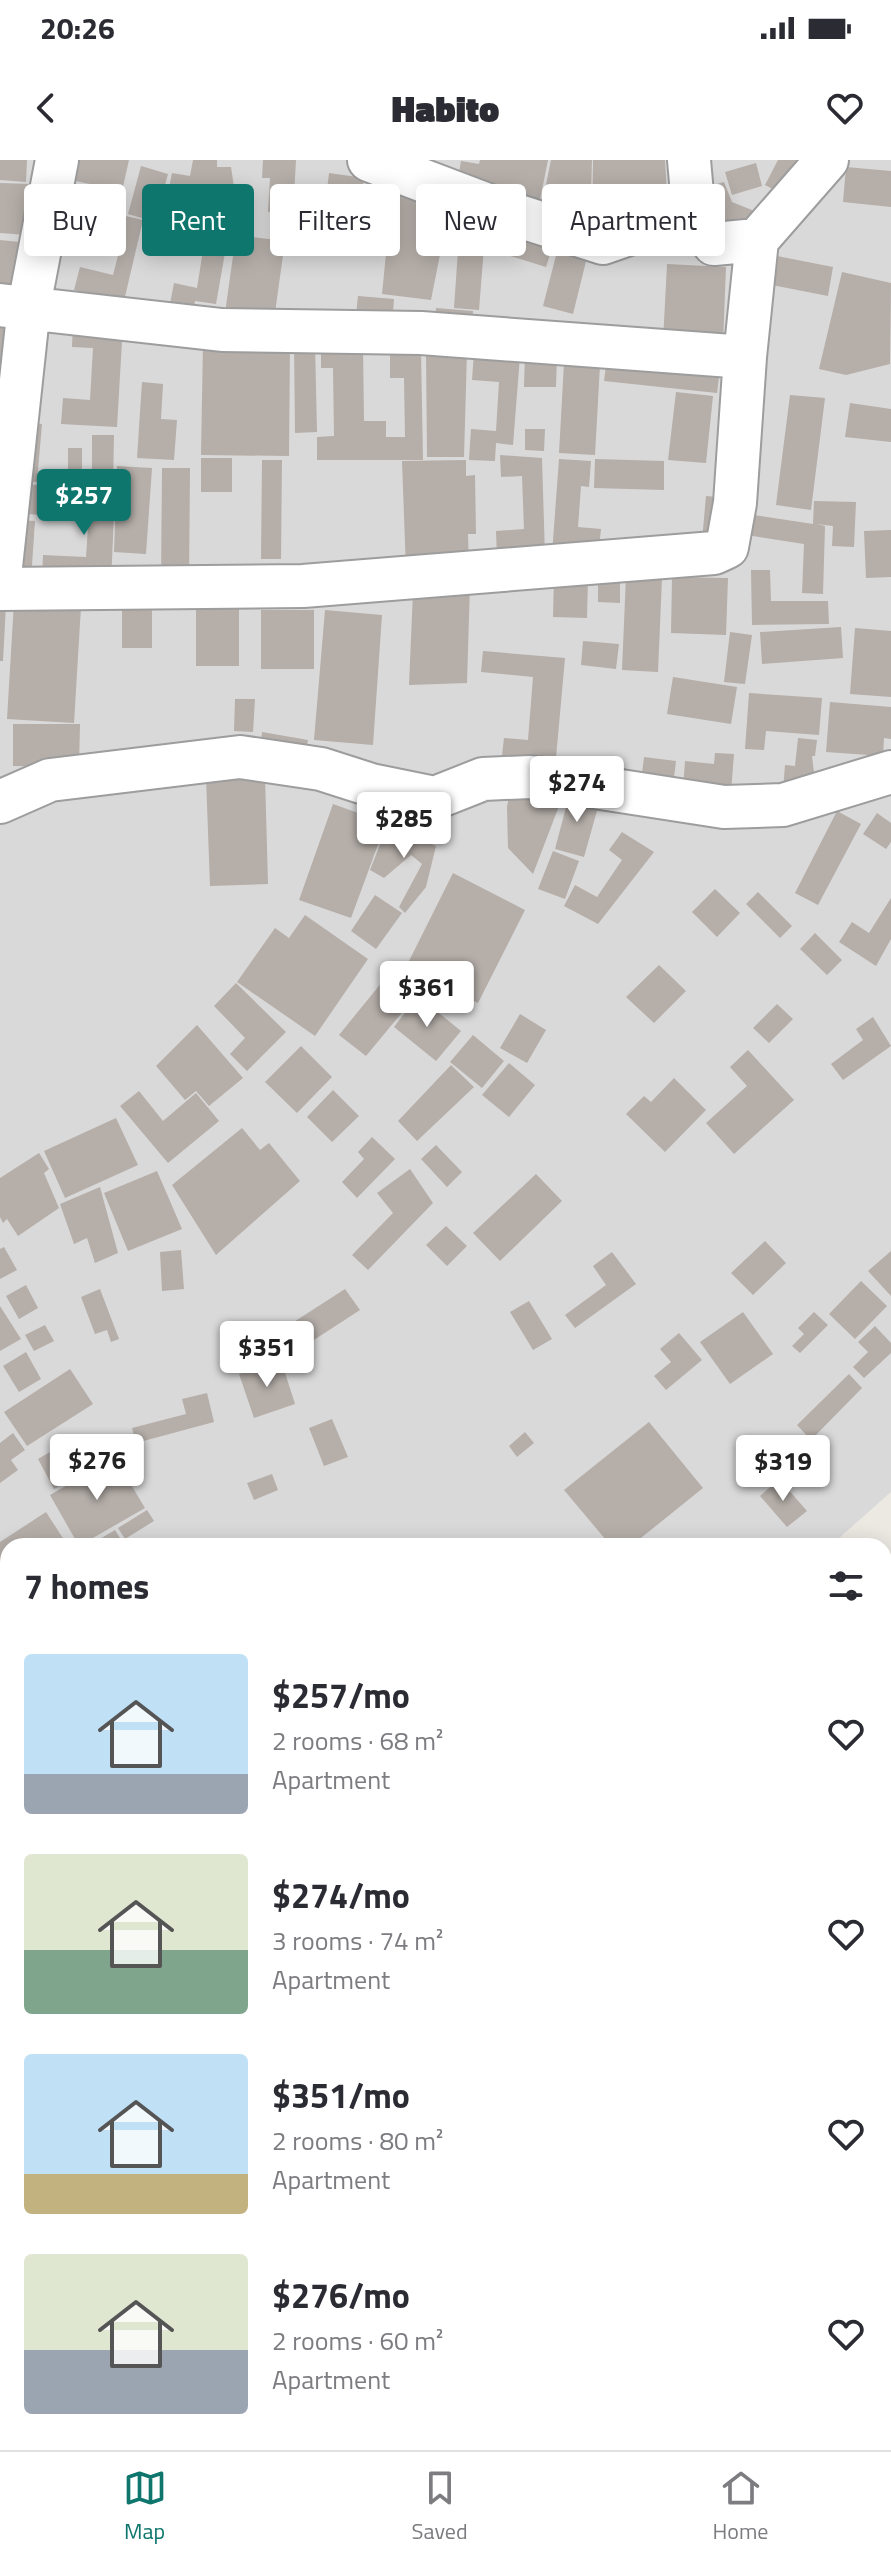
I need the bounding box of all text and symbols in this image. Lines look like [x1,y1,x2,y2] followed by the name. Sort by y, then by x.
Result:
[40,5,115,51] text: 20:26
[392,81,499,136] text: Habito
[24,86,68,130] icon: back
[823,86,867,130] icon: heart
[24,184,126,256] chip: Buy
[142,184,254,256] chip: Rent
[270,184,400,256] chip: Filters
[416,184,526,256] chip: New
[542,184,725,256] chip: Apartment
[37,469,131,537] pin: $257
[55,475,113,514] text: $257
[530,756,624,824] pin: $274
[548,762,606,801] text: $274
[357,792,451,860] pin: $285
[375,798,433,837] text: $285
[380,961,474,1029] pin: $361
[398,967,456,1006] text: $361
[220,1321,314,1389] pin: $351
[238,1327,296,1366] text: $351
[50,1434,144,1502] pin: $276
[736,1435,830,1503] pin: $319
[68,1440,126,1479] text: $276
[754,1441,812,1480] text: $319
[24,1560,149,1612] text: 7 homes
[824,1564,868,1608] icon: filters
[272,1669,410,1721] text: $257/mo
[88,1686,184,1782] icon: home
[824,1712,868,1756] icon: heart
[272,1721,443,1760] text: 2 rooms · 68 m²
[272,1760,390,1799] text: Apartment
[272,1869,410,1921] text: $274/mo
[88,1886,184,1982] icon: home
[824,1912,868,1956] icon: heart
[272,1921,443,1960] text: 3 rooms · 74 m²
[272,1960,390,1999] text: Apartment
[272,2069,410,2121] text: $351/mo
[88,2086,184,2182] icon: home
[824,2112,868,2156] icon: heart
[272,2121,443,2160] text: 2 rooms · 80 m²
[272,2160,390,2199] text: Apartment
[272,2269,410,2321] text: $276/mo
[88,2286,184,2382] icon: home
[824,2312,868,2356] icon: heart
[272,2321,443,2360] text: 2 rooms · 60 m²
[272,2360,390,2399] text: Apartment
[123,2466,167,2548] tab: Map
[412,2466,468,2548] tab: Saved
[713,2466,768,2548] tab: Home

